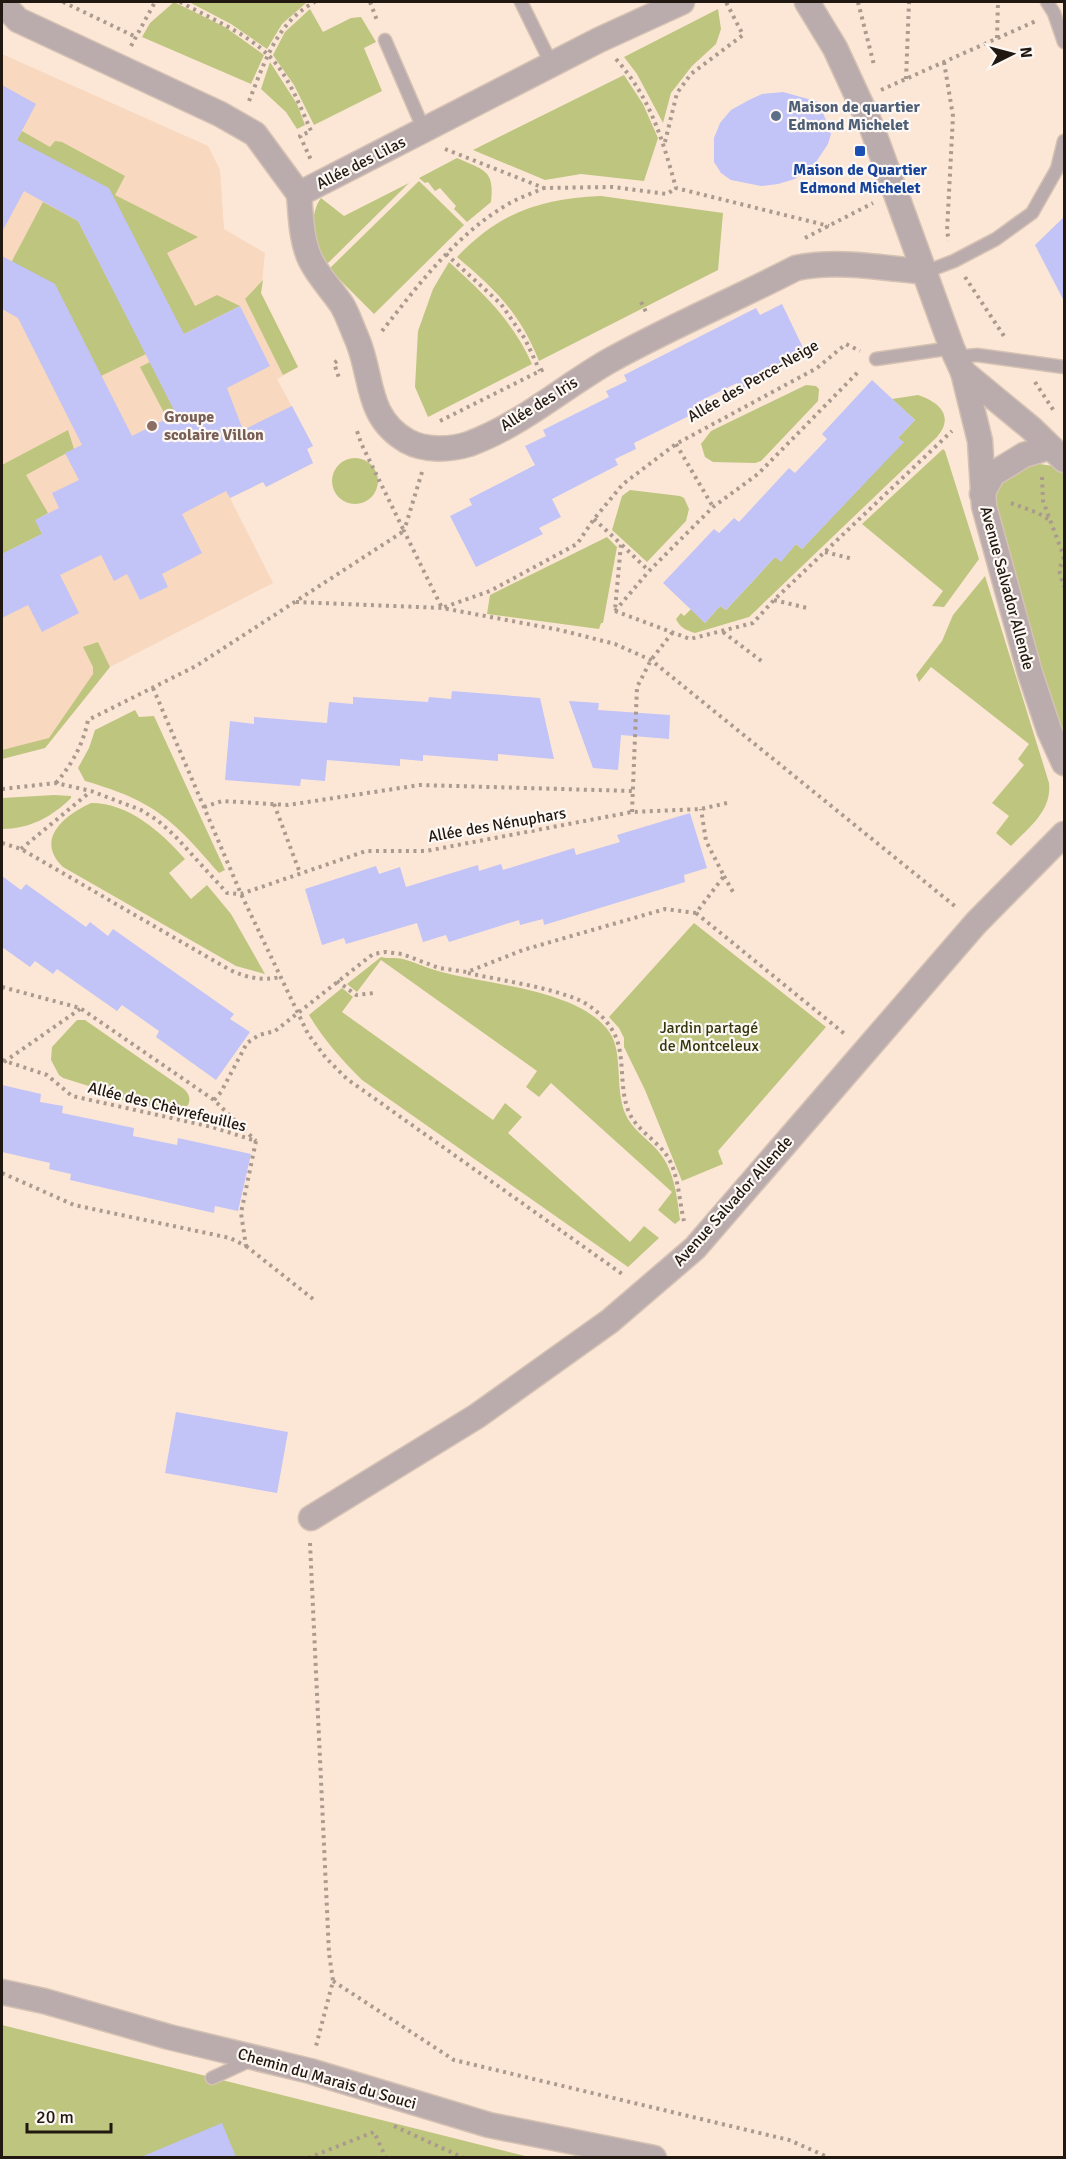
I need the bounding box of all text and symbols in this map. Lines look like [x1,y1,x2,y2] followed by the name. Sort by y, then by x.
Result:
[982,24,1042,84] north arrow
[1015,46,1036,59] text: N
[788,97,920,135] place label: Maison de quartier Edmond Michelet
[769,109,783,123] marker: Maison de quartier Edmond Michelet
[313,132,409,194] street label: Allée des Lilas
[853,144,867,158] marker: Maison de Quartier Edmond Michelet
[793,160,928,198] place label: Maison de Quartier Edmond Michelet
[684,335,822,427] street label: Allée des Perce-Neige
[497,372,581,436] street label: Allée des Iris
[164,407,264,445] place label: Groupe scolaire Villon
[145,419,159,433] marker: Groupe scolaire Villon
[976,504,1038,672] street label: Avenue Salvador Allende
[426,803,568,847] street label: Allée des Nénuphars
[659,1018,759,1056] park label: Jardin partagé de Montceleux
[86,1078,248,1136] street label: Allée des Chèvrefeuilles
[669,1132,797,1270] street label: Avenue Salvador Allende
[235,2044,419,2114] street label: Chemin du Marais du Souci
[27,2096,111,2134] scale bar
[36,2106,74,2128] text: 20 m

